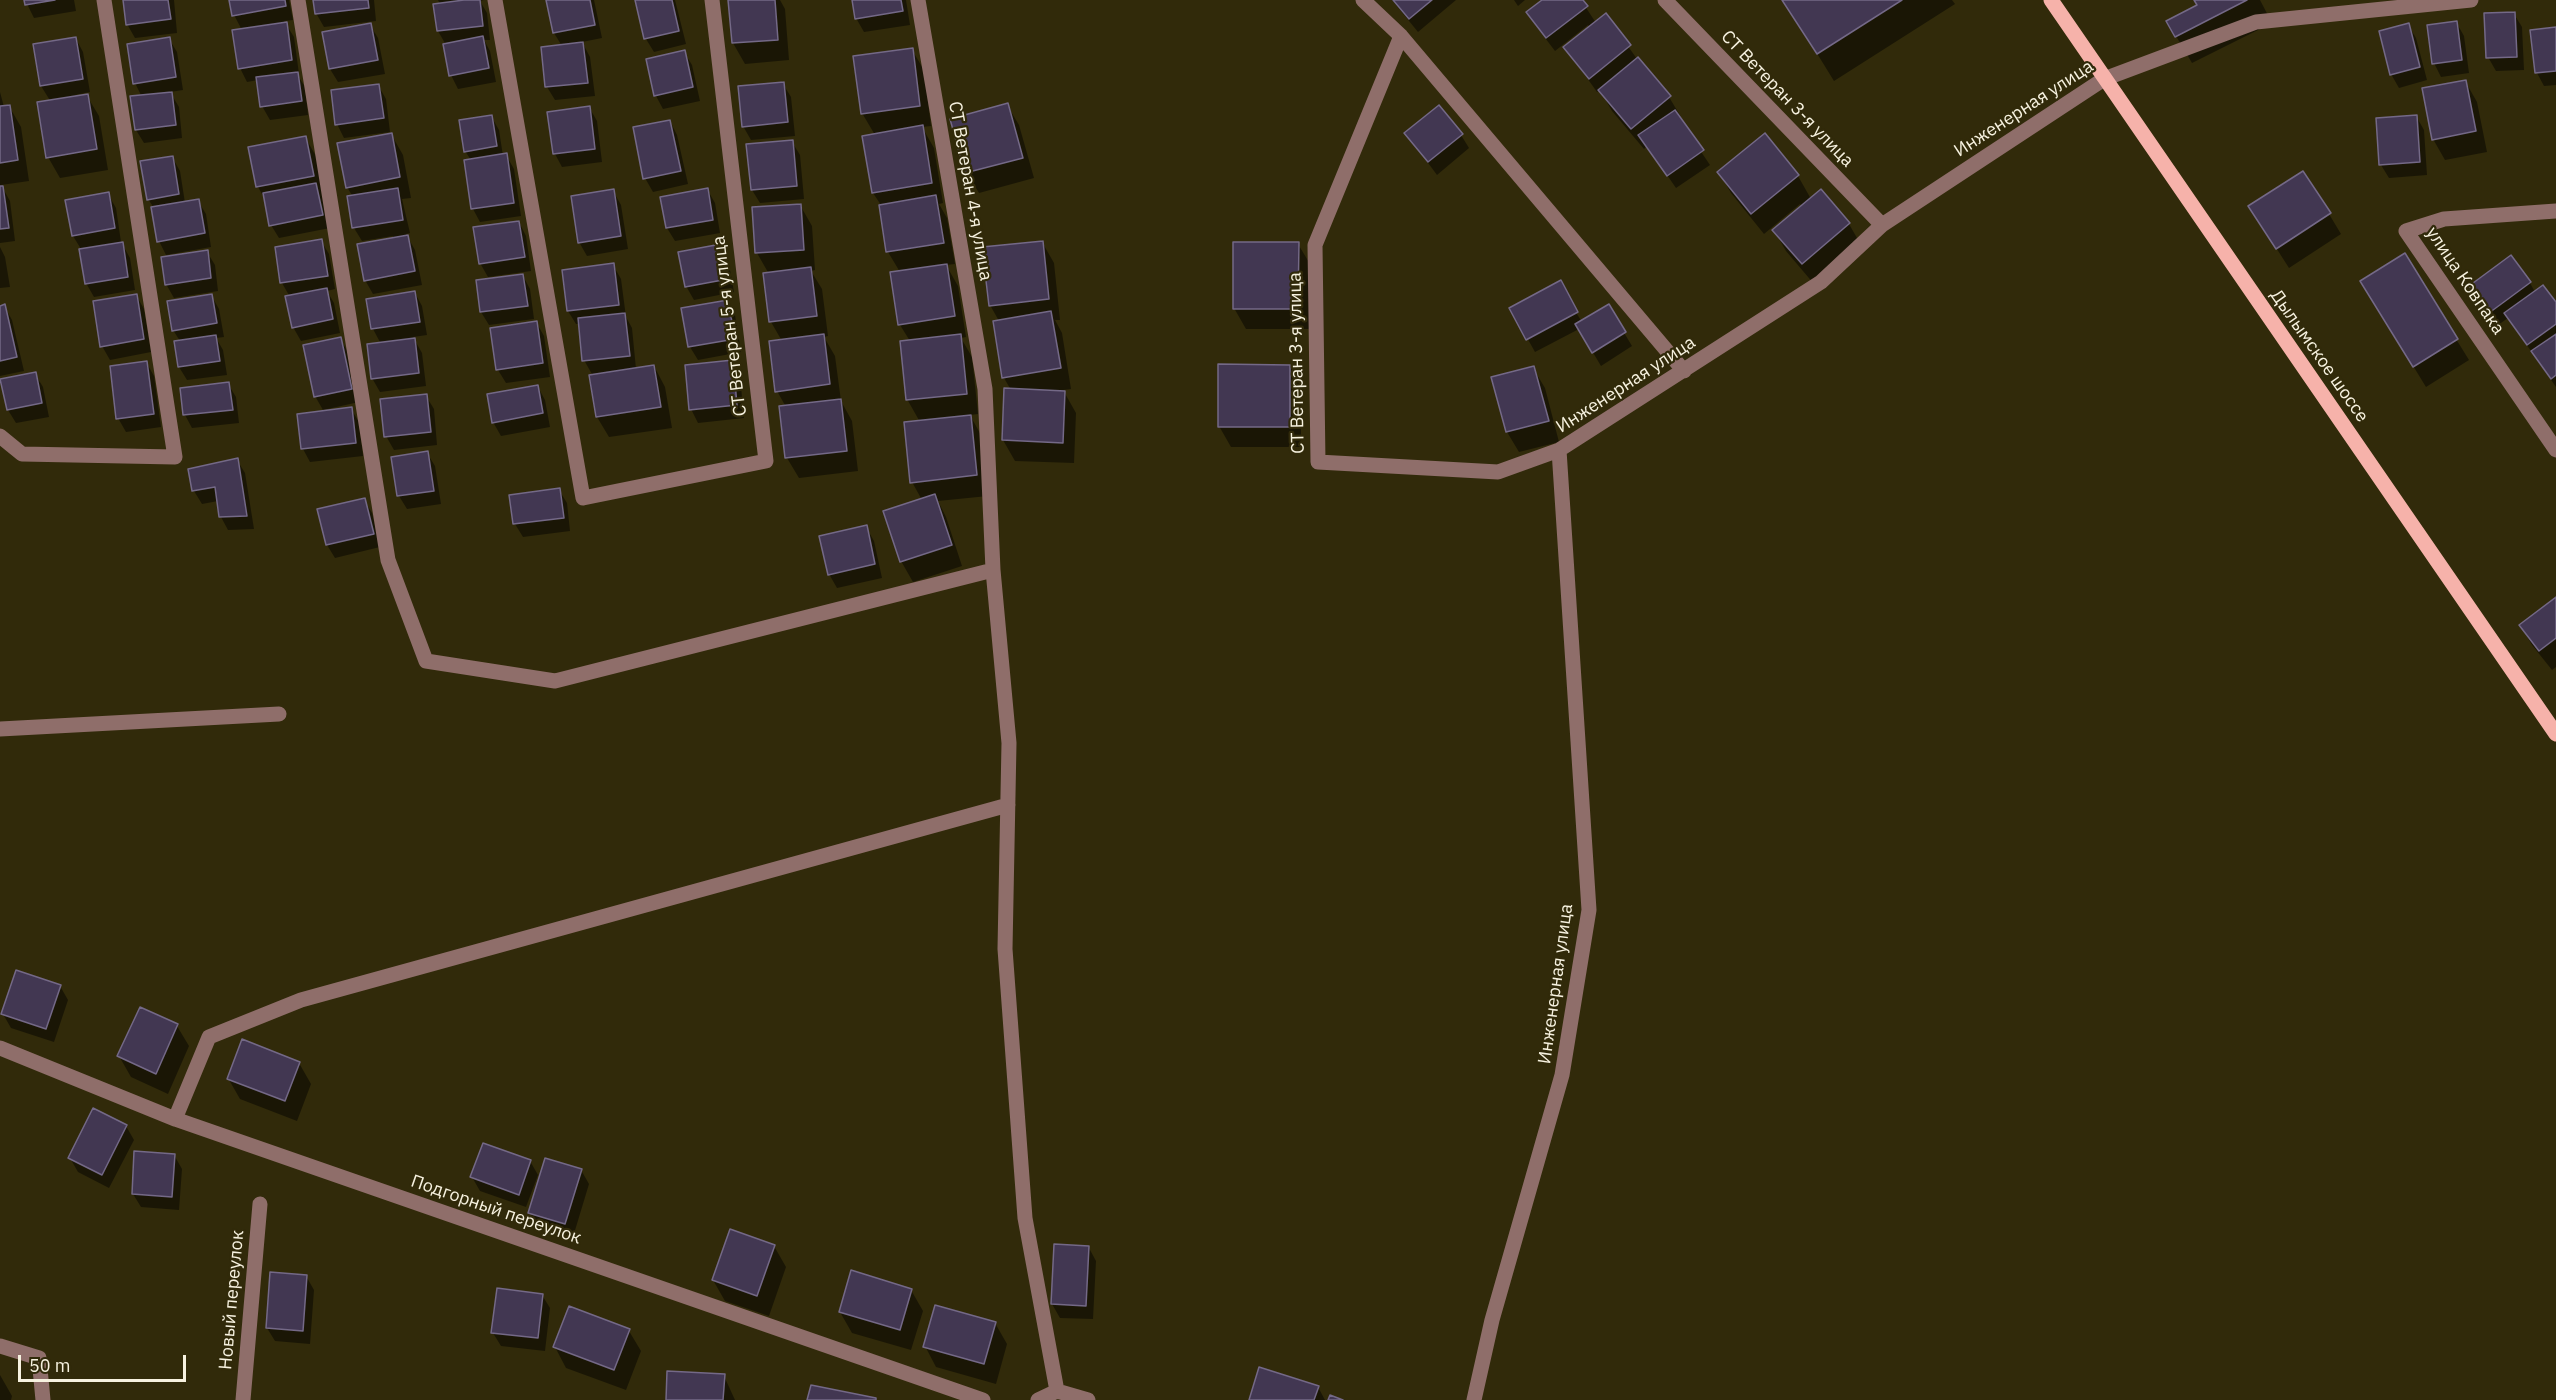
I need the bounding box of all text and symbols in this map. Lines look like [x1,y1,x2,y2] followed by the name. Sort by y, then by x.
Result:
[1716,26,1858,172] street label: СТ Ветеран 3-я улица
[1950,56,2098,162] street label: Инженерная улица
[944,100,996,282] street label: СТ Ветеран 4-я улица
[2421,223,2509,339] street label: улица Ковпака
[708,234,752,418] street label: СТ Ветеран 5-я улица
[1285,272,1309,454] street label: СТ Ветеран 3-я улица
[2265,286,2373,426] street label: Дылымское шоссе
[1552,332,1700,438] street label: Инженерная улица
[1534,902,1578,1066] street label: Инженерная улица
[408,1171,584,1249] street label: Подгорный переулок
[215,1229,249,1371] street label: Новый переулок
[21,1343,189,1381] scale bar
[29,1354,71,1377] text: 50 m

